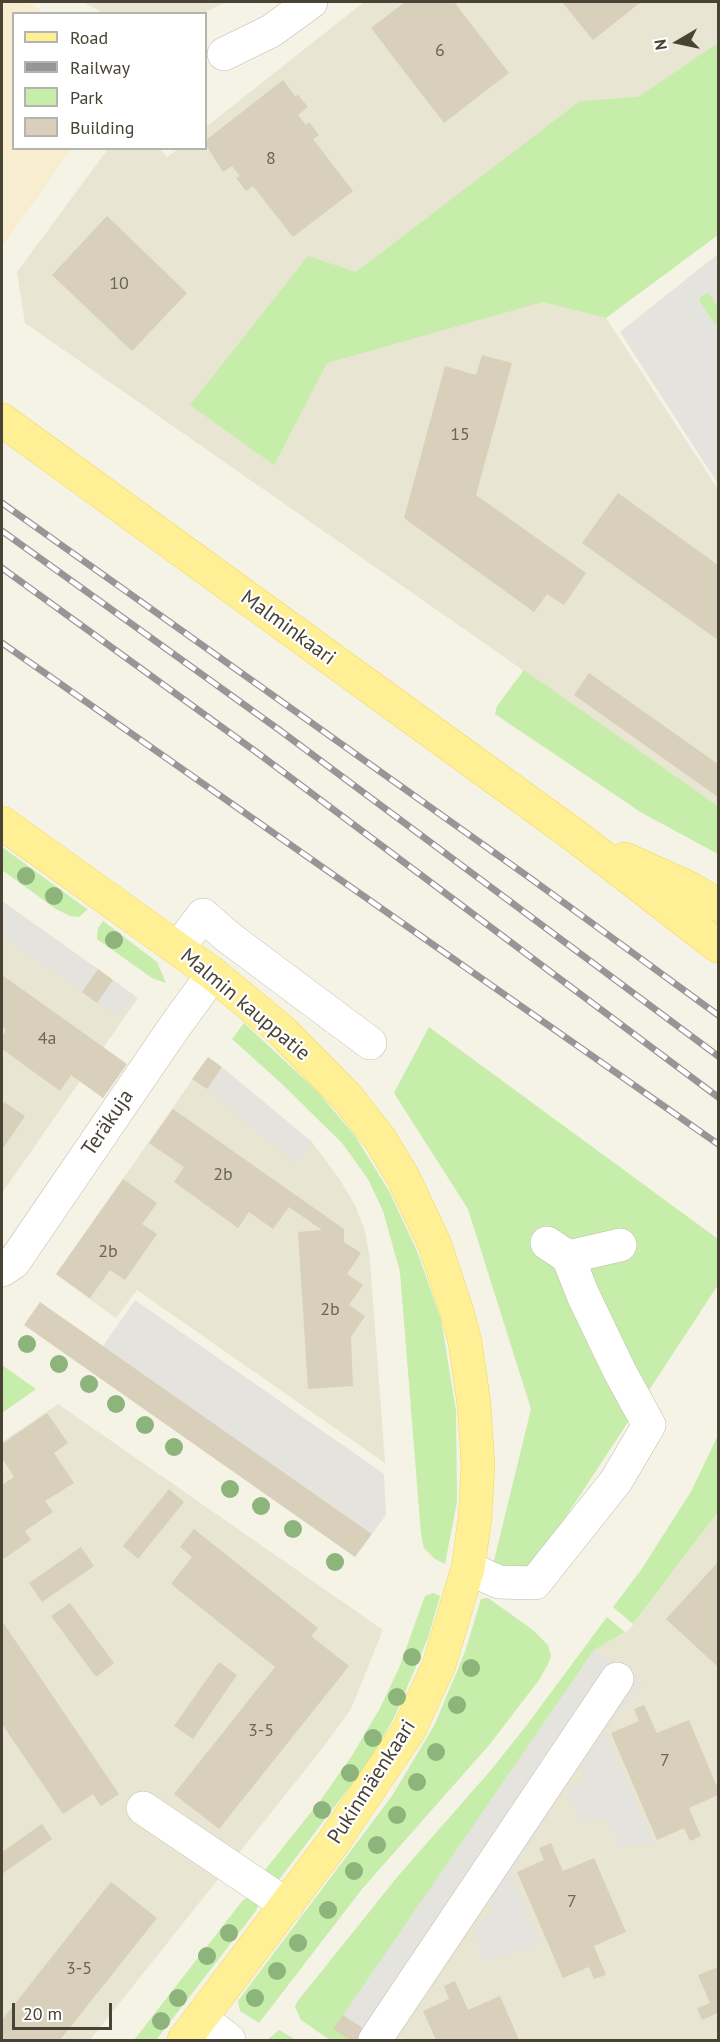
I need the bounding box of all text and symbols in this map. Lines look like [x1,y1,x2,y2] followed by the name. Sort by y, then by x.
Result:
[12,12,207,150] legend
[648,12,708,72] north arrow
[70,26,108,49] text: Road
[650,38,671,52] text: N
[435,40,445,62] house number: 6
[70,56,130,79] text: Railway
[70,86,103,109] text: Park
[70,116,134,139] text: Building
[266,148,276,170] house number: 8
[109,273,129,295] house number: 10
[450,424,470,446] house number: 15
[236,585,340,671] street label: Malminkaari
[175,944,315,1066] street label: Malmin kauppatie
[38,1028,56,1050] house number: 4a
[77,1085,139,1161] street label: Teräkuja
[213,1164,233,1186] house number: 2b
[98,1241,118,1263] house number: 2b
[320,1299,340,1321] house number: 2b
[323,1715,421,1849] street label: Pukinmäenkaari
[248,1720,274,1742] house number: 3-5
[660,1750,670,1772] house number: 7
[567,1891,577,1913] house number: 7
[66,1958,92,1980] house number: 3-5
[15,1991,116,2029] scale bar
[23,2002,62,2025] text: 20 m

